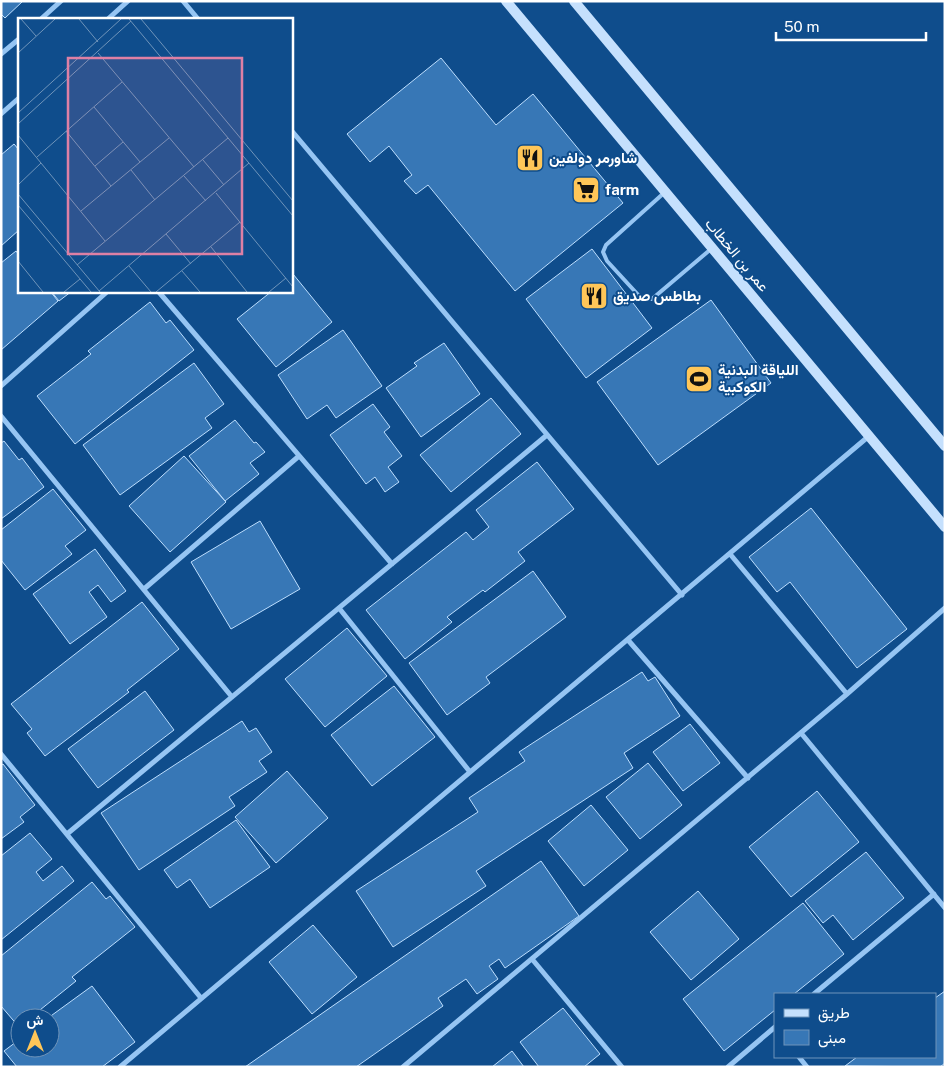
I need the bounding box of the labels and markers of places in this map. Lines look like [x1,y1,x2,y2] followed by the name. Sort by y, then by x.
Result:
[515,143,545,173] restaurant icon: شاورمر دولفين
[549,149,637,167] place label: شاورمر دولفين
[571,175,601,205] supermarket icon: farm
[605,181,639,198] place label: farm
[579,281,609,311] restaurant icon: بطاطس صديق
[613,287,701,305] place label: بطاطس صديق
[718,361,799,396] place label: اللياقة البدنية الكوكبية
[684,364,714,394] sports icon: اللياقة البدنية الكوكبية

